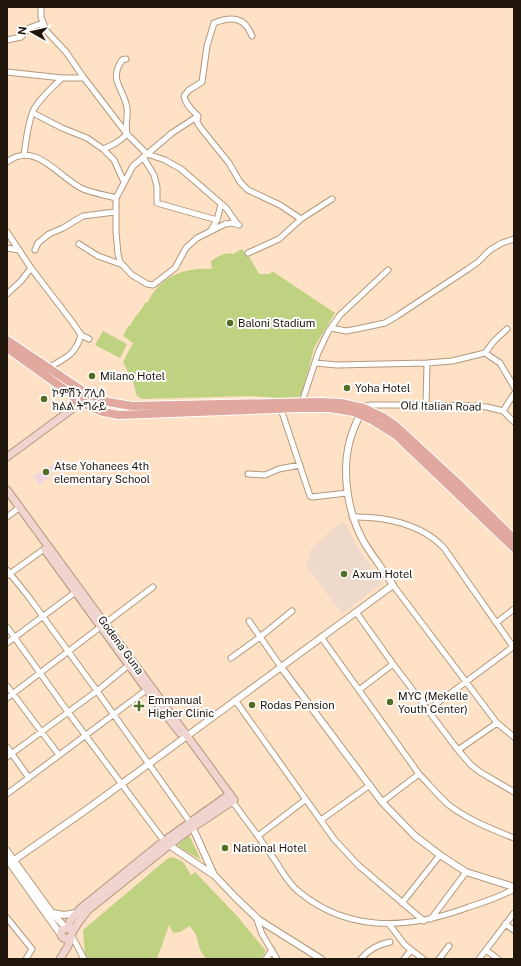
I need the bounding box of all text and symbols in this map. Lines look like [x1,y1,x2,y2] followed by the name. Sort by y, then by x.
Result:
[12,12,52,52] north arrow
[16,26,29,36] text: N
[238,317,315,329] place label: Baloni Stadium
[225,318,235,328] marker: Baloni Stadium
[100,370,165,382] place label: Milano Hotel
[87,371,97,381] marker: Milano Hotel
[355,382,410,394] place label: Yoha Hotel
[342,383,352,393] marker: Yoha Hotel
[52,387,107,412] place label: ኮምሽን ፖሊስ ክልል ትግራይ
[39,394,49,404] marker: ኮምሽን ፖሊስ ክልል ትግራይ
[400,399,482,413] street label: Old Italian Road
[54,460,150,485] place label: Atse Yohanees 4th elementary School
[41,467,51,477] marker: Atse Yohanees 4th elementary School
[352,568,412,580] place label: Axum Hotel
[339,569,349,579] marker: Axum Hotel
[96,614,146,676] street label: Godena Guna
[398,690,468,715] place label: MYC (Mekelle Youth Center)
[148,694,214,719] place label: Emmanual Higher Clinic
[385,697,395,707] marker: MYC (Mekelle Youth Center)
[260,699,335,711] place label: Rodas Pension
[133,700,145,712] marker: Emmanual Higher Clinic
[247,700,257,710] marker: Rodas Pension
[233,842,307,854] place label: National Hotel
[220,843,230,853] marker: National Hotel

